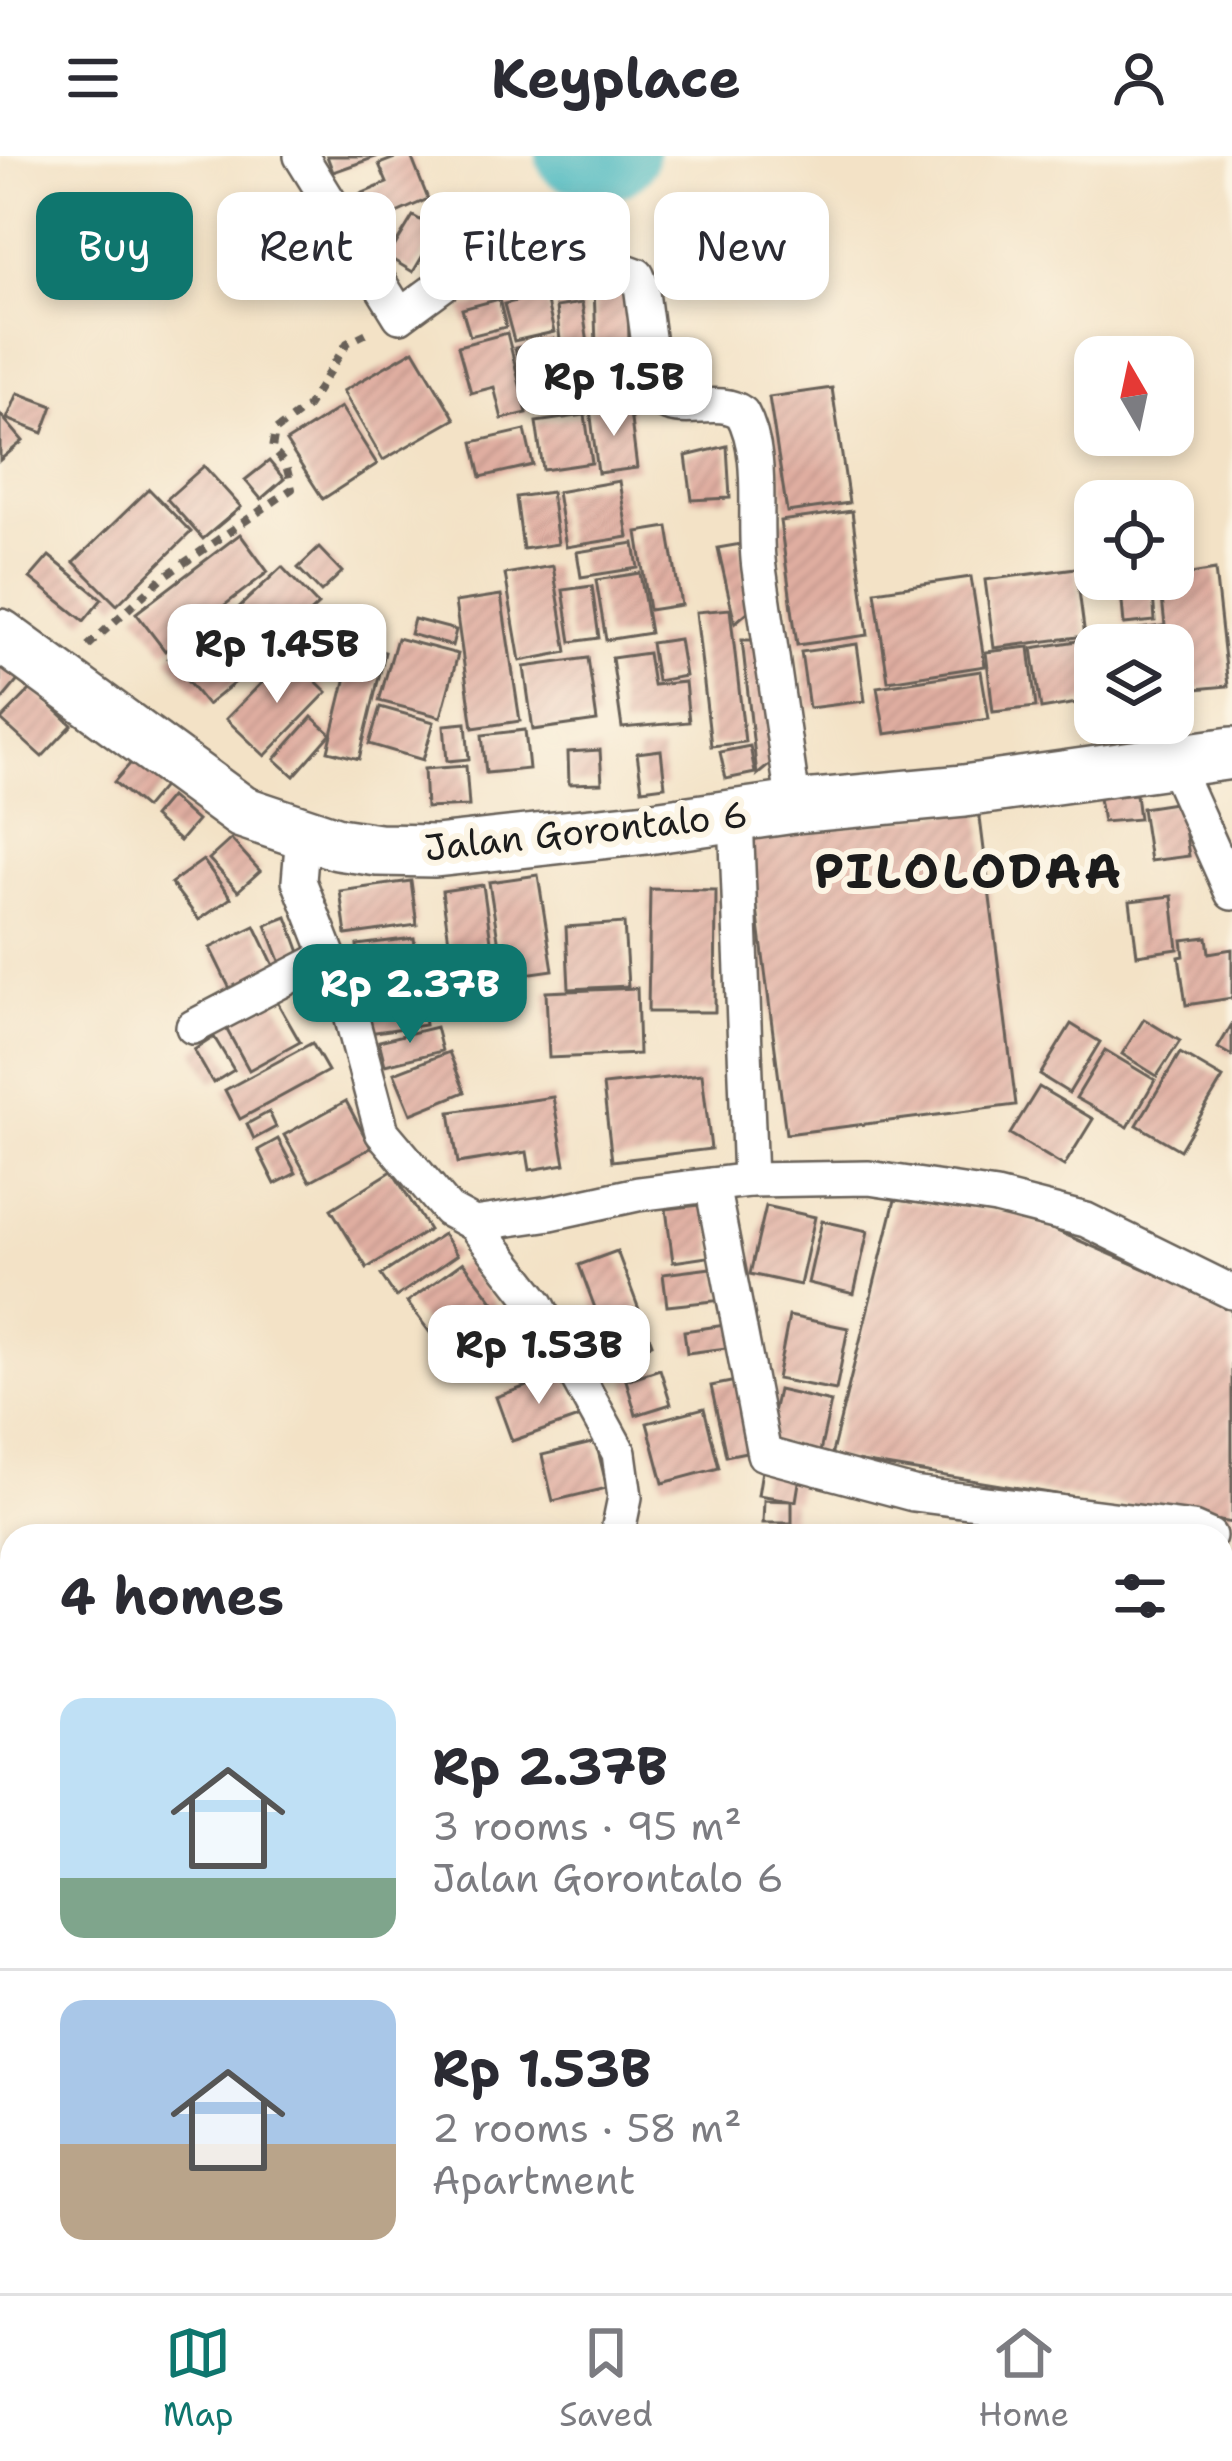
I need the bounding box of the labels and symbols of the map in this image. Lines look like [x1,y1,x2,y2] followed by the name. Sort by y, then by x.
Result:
[1074,336,1194,456] north arrow
[503,337,725,439] pin: Rp 1.5B
[153,604,401,706] pin: Rp 1.45B
[422,790,750,872] street label: Jalan Gorontalo 6
[814,839,1124,903] district label: PILOLODAA
[286,944,534,1046] pin: Rp 2.37B
[415,1305,663,1407] pin: Rp 1.53B

